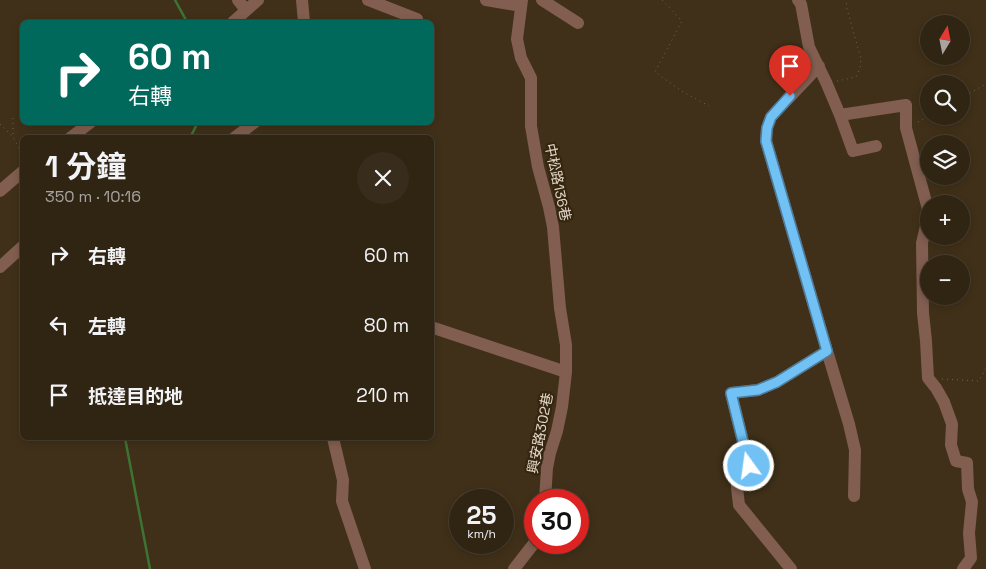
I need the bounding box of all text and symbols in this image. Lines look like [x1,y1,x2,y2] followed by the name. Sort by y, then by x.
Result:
[920,15,970,65] north arrow
[920,15,970,305] map controls
[128,35,211,79] text: 60 m
[45,40,110,105] icon: right
[769,45,811,96] pin
[776,52,804,80] icon: arrive
[920,75,970,125] button: search
[128,82,172,110] text: 右轉
[920,135,970,185] button: layers
[541,142,575,222] street label: 中松路136巷
[45,147,126,186] text: 1 分鐘
[357,152,409,204] button: close
[45,186,141,207] text: 350 m · 10:16
[920,195,970,245] button: +
[45,241,73,269] icon: right
[364,243,409,268] text: 60 m
[88,244,126,269] text: 右轉
[920,255,970,305] button: −
[45,311,73,339] icon: left
[364,313,409,338] text: 80 m
[88,314,126,339] text: 左轉
[45,381,73,409] icon: arrive
[356,383,409,408] text: 210 m
[88,384,183,409] text: 抵達目的地
[523,391,557,475] street label: 興安路302巷
[722,439,774,491] position arrow
[524,489,589,554] speed limit sign: 30
[467,499,496,531] text: 25
[467,526,496,542] text: km/h

